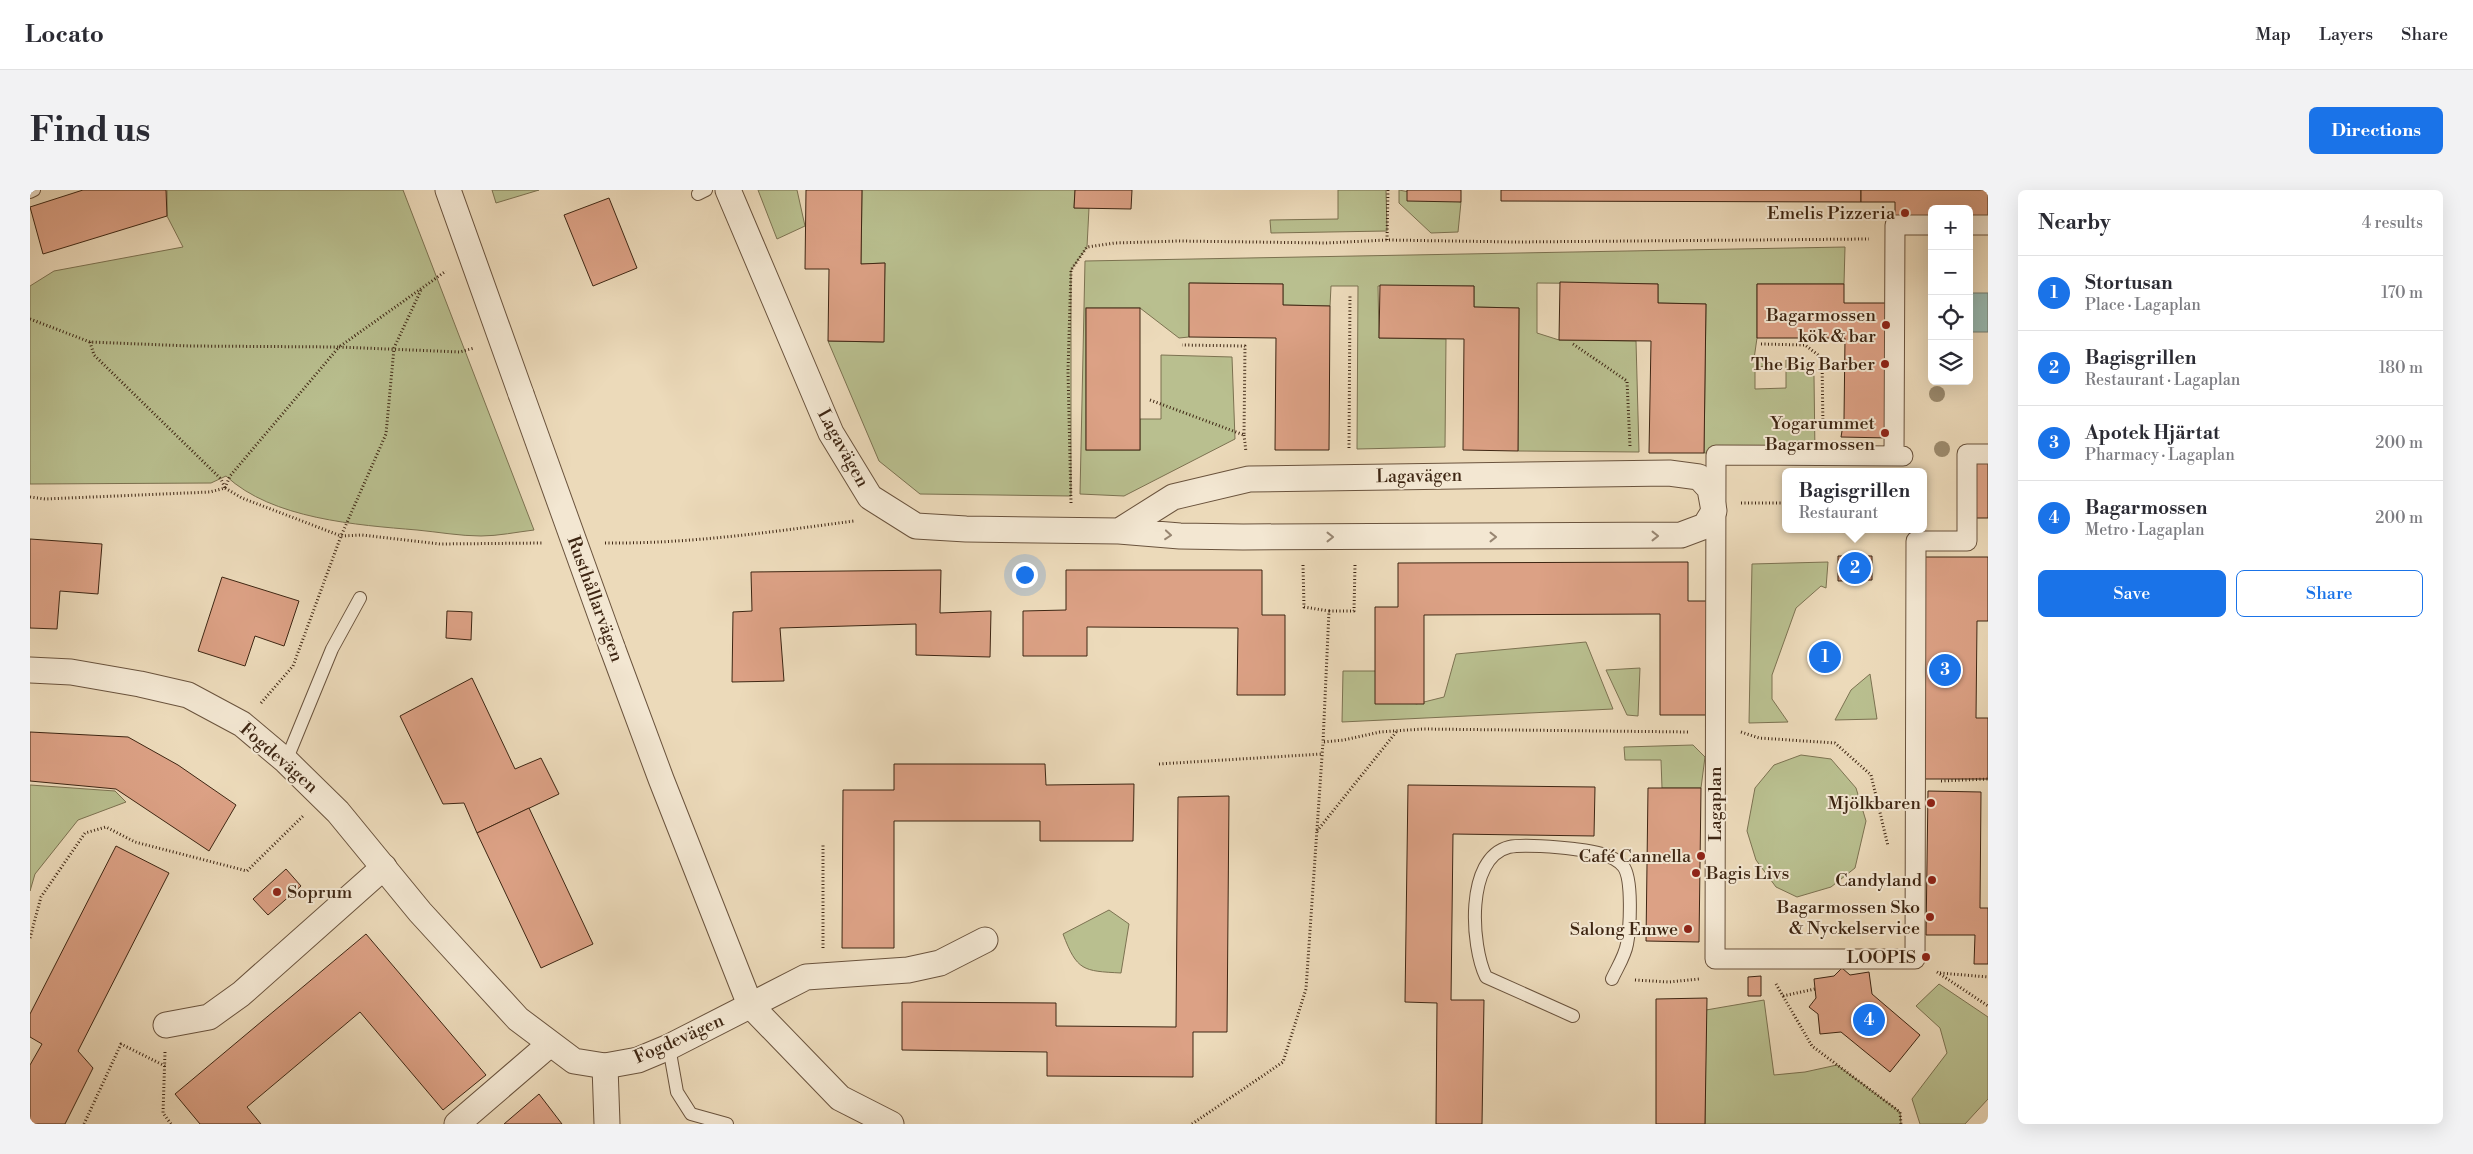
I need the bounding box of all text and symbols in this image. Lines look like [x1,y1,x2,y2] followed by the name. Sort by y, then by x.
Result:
[25,20,104,50] text: Locato
[2256,23,2291,46] text: Map
[2319,23,2373,46] text: Layers
[2401,23,2448,46] text: Share
[2309,107,2443,154] button: Directions
[30,109,150,152] text: Find us
[1767,202,1896,225] place label: Emelis Pizzeria
[1928,205,1973,385] map controls
[1928,205,1973,250] button: +
[1899,207,1911,219] marker: Emelis Pizzeria
[2038,210,2111,236] text: Nearby
[2362,213,2423,233] text: 4 results
[1928,250,1973,295] button: −
[2085,271,2173,295] text: Stortusan
[2050,283,2058,303] text: 1
[2381,283,2423,303] text: 170 m
[1928,295,1973,340] button: locate
[2085,295,2201,315] text: Place · Lagaplan
[1765,304,1876,348] place label: Bagarmossen kök & bar
[1880,319,1892,331] marker: Bagarmossen kök & bar
[1928,340,1973,385] button: layers
[2085,346,2196,370] text: Bagisgrillen
[1751,353,1875,376] place label: The Big Barber
[1879,358,1891,370] marker: The Big Barber
[2049,358,2059,378] text: 2
[2379,358,2423,378] text: 180 m
[2085,370,2240,390] text: Restaurant · Lagaplan
[812,405,874,492] street label: Lagavägen
[1764,412,1876,456] place label: Yogarummet Bagarmossen
[2085,421,2220,445] text: Apotek Hjärtat
[1879,427,1891,439] marker: Yogarummet Bagarmossen
[2049,433,2059,453] text: 3
[2375,433,2423,453] text: 200 m
[2085,445,2235,465] text: Pharmacy · Lagaplan
[1376,464,1463,488] street label: Lagavägen
[1782,468,1927,533] popup
[1799,479,1910,503] text: Bagisgrillen
[2085,496,2207,520] text: Bagarmossen
[1799,503,1878,523] text: Restaurant
[2049,508,2059,528] text: 4
[2375,508,2423,528] text: 200 m
[2085,520,2205,540] text: Metro · Lagaplan
[1164,529,1172,540] one-way arrow
[1652,531,1659,541] one-way arrow
[1326,532,1334,542] one-way arrow
[1489,532,1497,542] one-way arrow
[562,533,629,665] street label: Rusthållarvägen
[1839,549,1871,587] pin: 2
[1012,562,1038,588] your location
[2038,570,2226,617] button: Save
[2236,570,2423,617] button: Share
[1809,638,1841,676] pin: 1
[1929,651,1961,689] pin: 3
[235,718,323,798] street label: Fogdevägen
[1704,766,1727,842] street label: Lagaplan
[1827,792,1921,815] place label: Mjölkbaren
[1925,797,1937,809] marker: Mjölkbaren
[1579,845,1692,868] place label: Café Cannella
[1695,850,1707,862] marker: Café Cannella
[1705,862,1789,885] place label: Bagis Livs
[1690,867,1702,879] marker: Bagis Livs
[1835,869,1923,892] place label: Candyland
[1926,874,1938,886] marker: Candyland
[287,881,352,904] place label: Soprum
[271,886,283,898] marker: Soprum
[1776,896,1920,940] place label: Bagarmossen Sko & Nyckelservice
[1924,911,1936,923] marker: Bagarmossen Sko & Nyckelservice
[1570,918,1678,941] place label: Salong Emwe
[1682,923,1694,935] marker: Salong Emwe
[1847,946,1916,969] place label: LOOPIS
[1920,951,1932,963] marker: LOOPIS
[1853,1001,1885,1039] pin: 4
[630,1009,728,1069] street label: Fogdevägen

